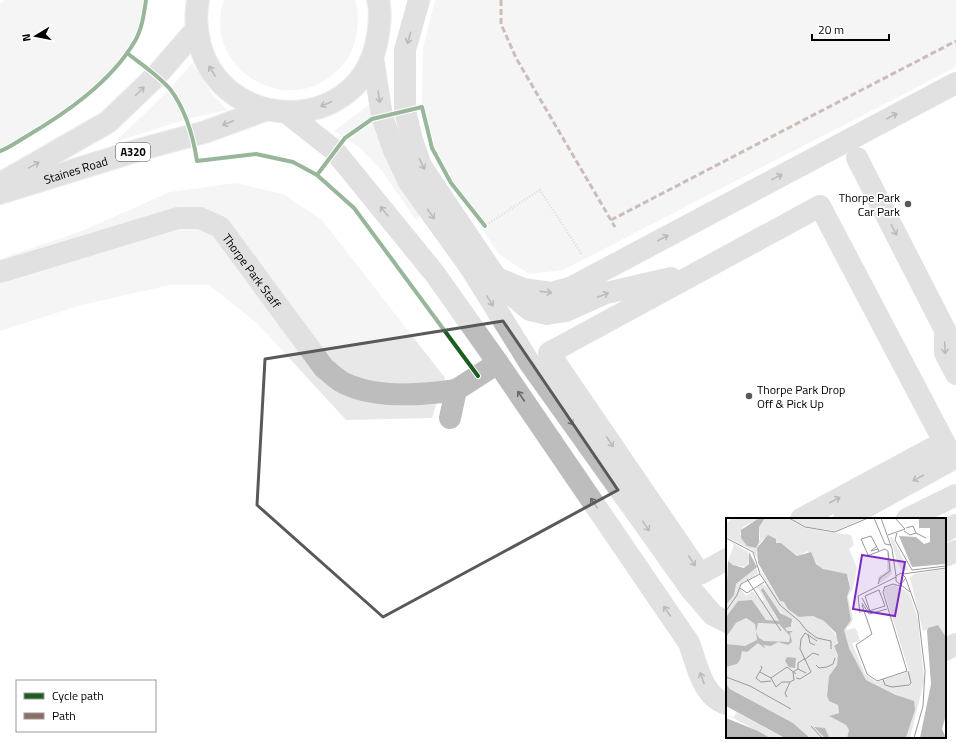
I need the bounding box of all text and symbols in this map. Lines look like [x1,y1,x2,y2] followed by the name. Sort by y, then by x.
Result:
[16,16,56,56] north arrow
[812,16,889,42] scale bar
[818,20,844,39] text: 20 m
[404,31,412,44] one-way arrow
[18,33,35,43] text: N
[208,65,216,77] one-way arrow
[135,86,145,96] one-way arrow
[375,90,383,103] one-way arrow
[320,101,332,108] one-way arrow
[886,112,898,119] one-way arrow
[223,120,235,128] one-way arrow
[116,143,150,161] road number: A320
[41,151,110,188] street label: Staines Road
[419,158,426,170] one-way arrow
[28,161,40,169] one-way arrow
[771,172,783,180] one-way arrow
[839,188,900,221] place label: Thorpe Park Car Park
[903,199,913,209] marker: Thorpe Park Car Park
[380,206,388,217] one-way arrow
[427,208,435,219] one-way arrow
[891,223,899,235] one-way arrow
[218,229,286,312] street label: Thorpe Park Staff
[657,234,669,242] one-way arrow
[539,288,552,296] one-way arrow
[597,290,609,298] one-way arrow
[486,295,495,306] one-way arrow
[942,341,949,354] one-way arrow
[757,380,845,413] place label: Thorpe Park Drop Off & Pick Up
[516,390,524,402] one-way arrow
[744,391,754,401] marker: Thorpe Park Drop Off & Pick Up
[566,415,574,426] one-way arrow
[606,437,614,448] one-way arrow
[913,474,925,482] one-way arrow
[829,496,841,504] one-way arrow
[590,498,598,509] one-way arrow
[726,518,946,738] inset map
[641,520,650,531] one-way arrow
[688,555,696,566] one-way arrow
[663,605,671,616] one-way arrow
[698,672,705,685] one-way arrow
[16,680,156,732] legend
[52,686,104,705] text: Cycle path
[52,706,76,725] text: Path

